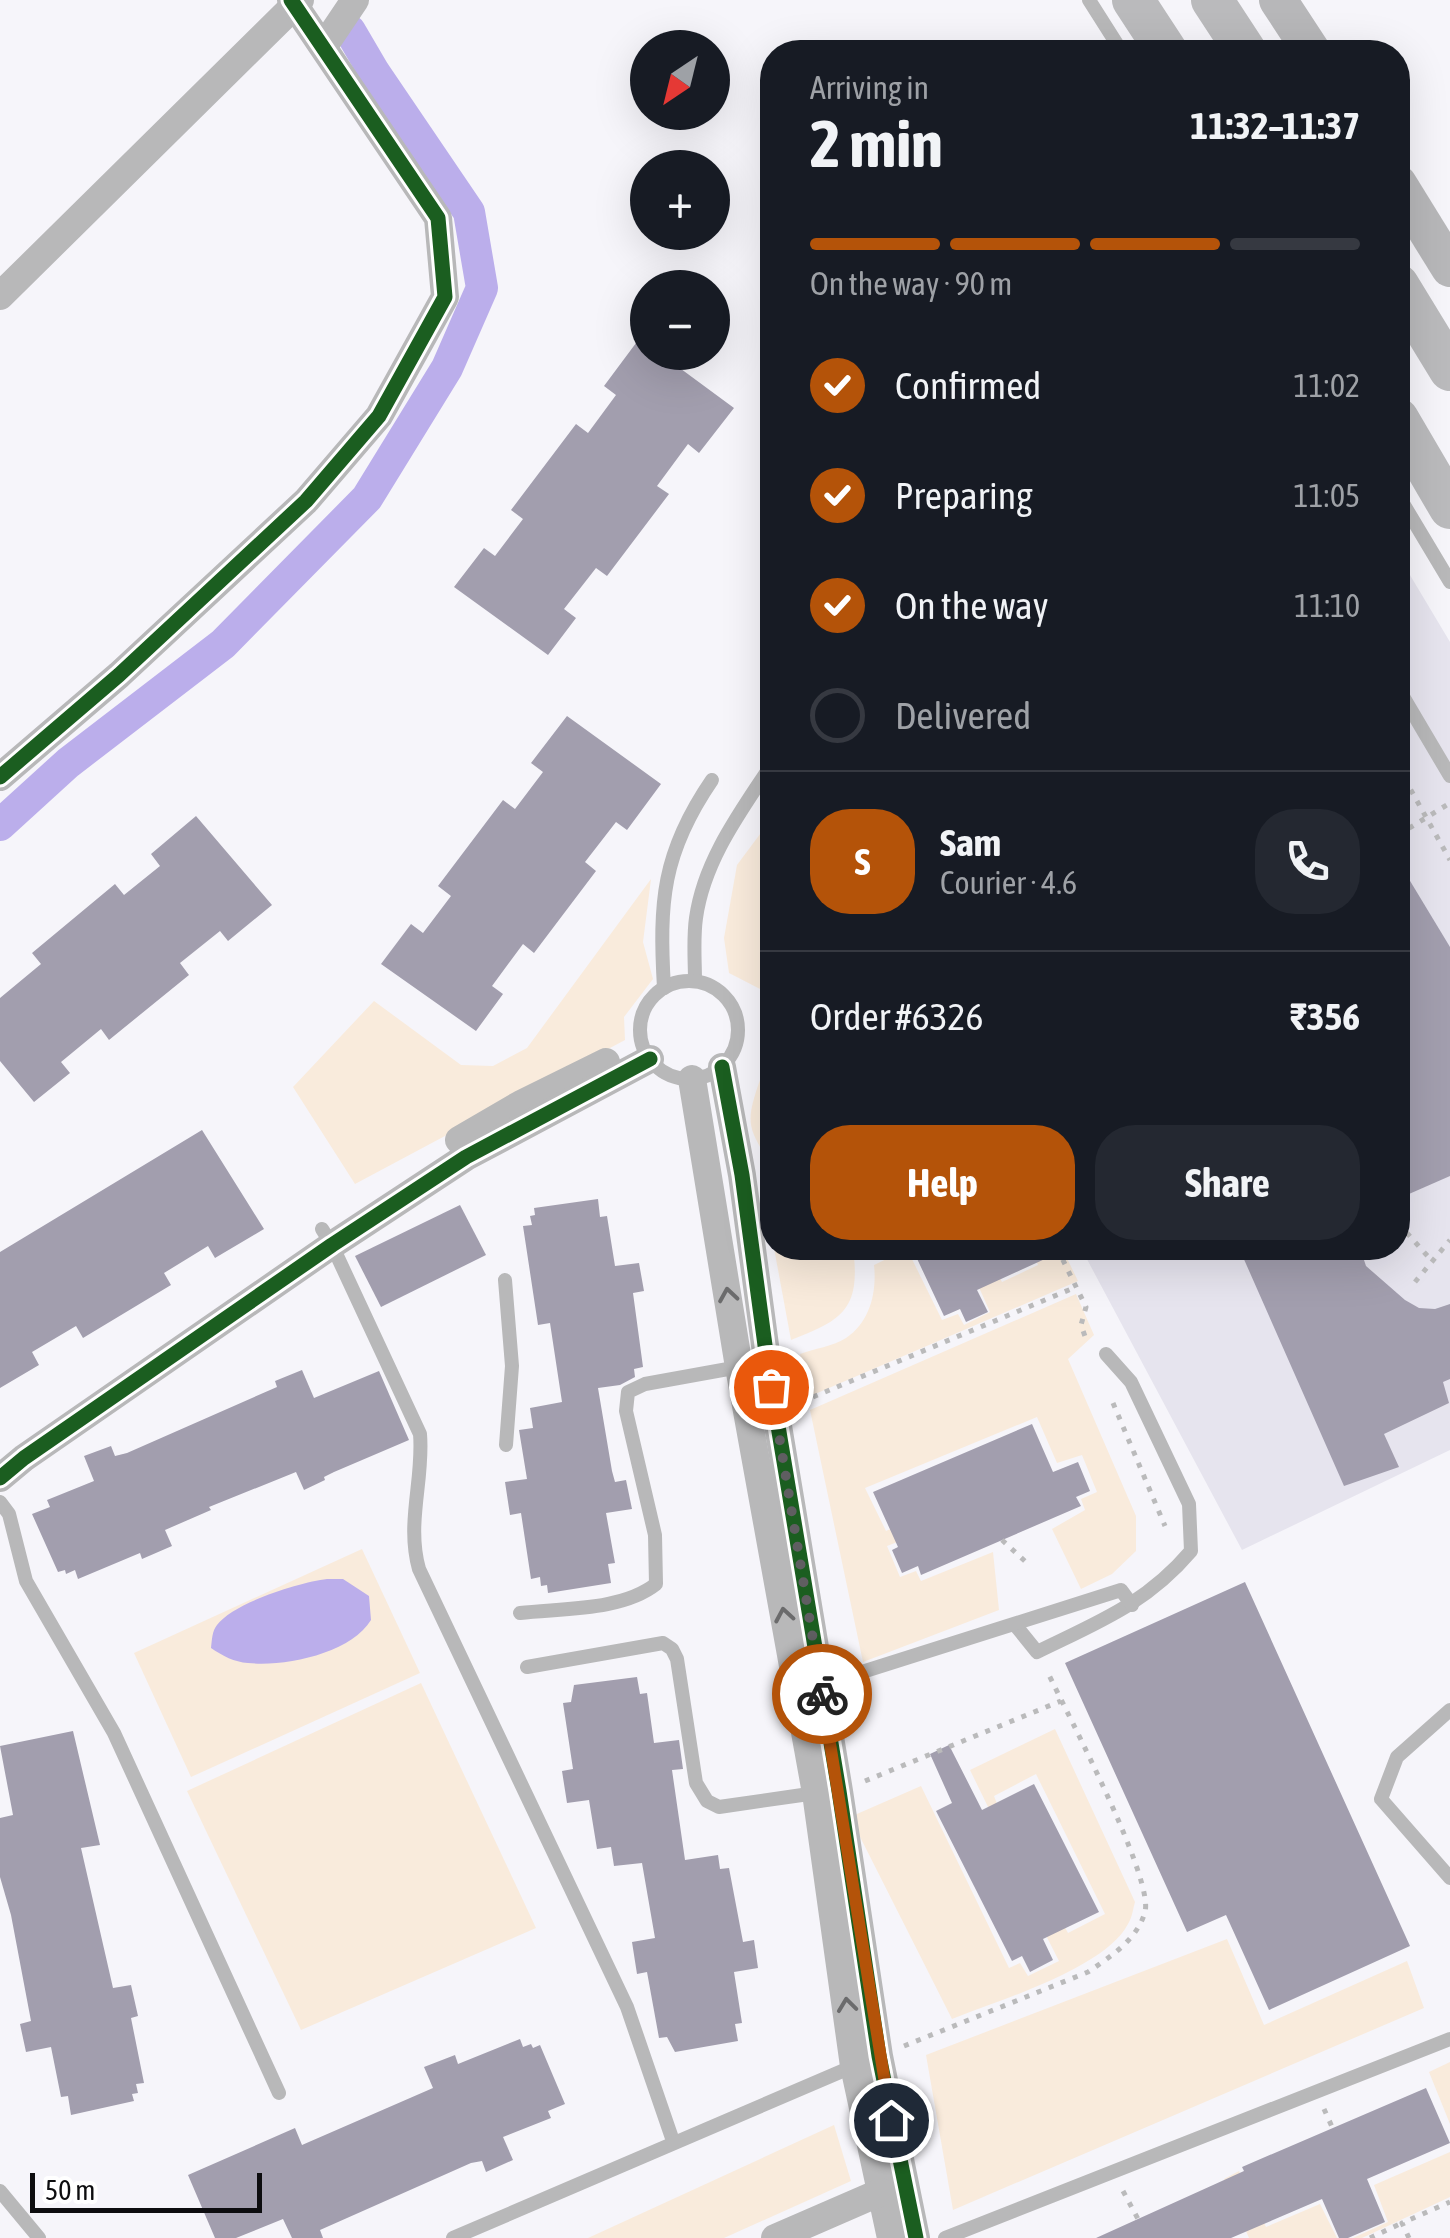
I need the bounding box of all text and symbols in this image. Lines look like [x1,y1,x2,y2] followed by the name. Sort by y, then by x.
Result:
[630,30,730,130] north arrow
[630,30,730,370] map controls
[810,69,929,106] text: Arriving in
[1190,104,1360,147] text: 11:32–11:37
[810,106,943,181] text: 2 min
[630,150,730,250] button: +
[810,265,1012,302] text: On the way · 90 m
[630,270,730,370] button: −
[810,358,865,413] icon: check
[895,364,1041,407] text: Confirmed
[1294,367,1360,404] text: 11:02
[810,468,865,523] icon: check
[895,474,1033,517] text: Preparing
[1294,477,1360,514] text: 11:05
[810,578,865,633] icon: check
[895,584,1048,627] text: On the way
[1294,587,1360,624] text: 11:10
[895,694,1031,737] text: Delivered
[1255,809,1360,914] button: phone
[940,821,1001,864] text: Sam
[855,840,870,883] text: S
[940,864,1077,901] text: Courier · 4.6
[810,995,983,1038] text: Order #6326
[1290,995,1360,1038] text: ₹356
[810,1125,1075,1240] button: Help
[1095,1125,1360,1240] button: Share
[718,1287,739,1303] one-way arrow
[729,1345,814,1430] pin
[744,1360,799,1415] icon: bag
[774,1607,795,1623] one-way arrow
[772,1644,872,1744] courier
[795,1667,850,1722] icon: bike
[837,1997,858,2013] one-way arrow
[849,2078,934,2163] pin
[864,2093,919,2148] icon: home
[30,2168,262,2212] scale bar
[45,2174,95,2206] text: 50 m

